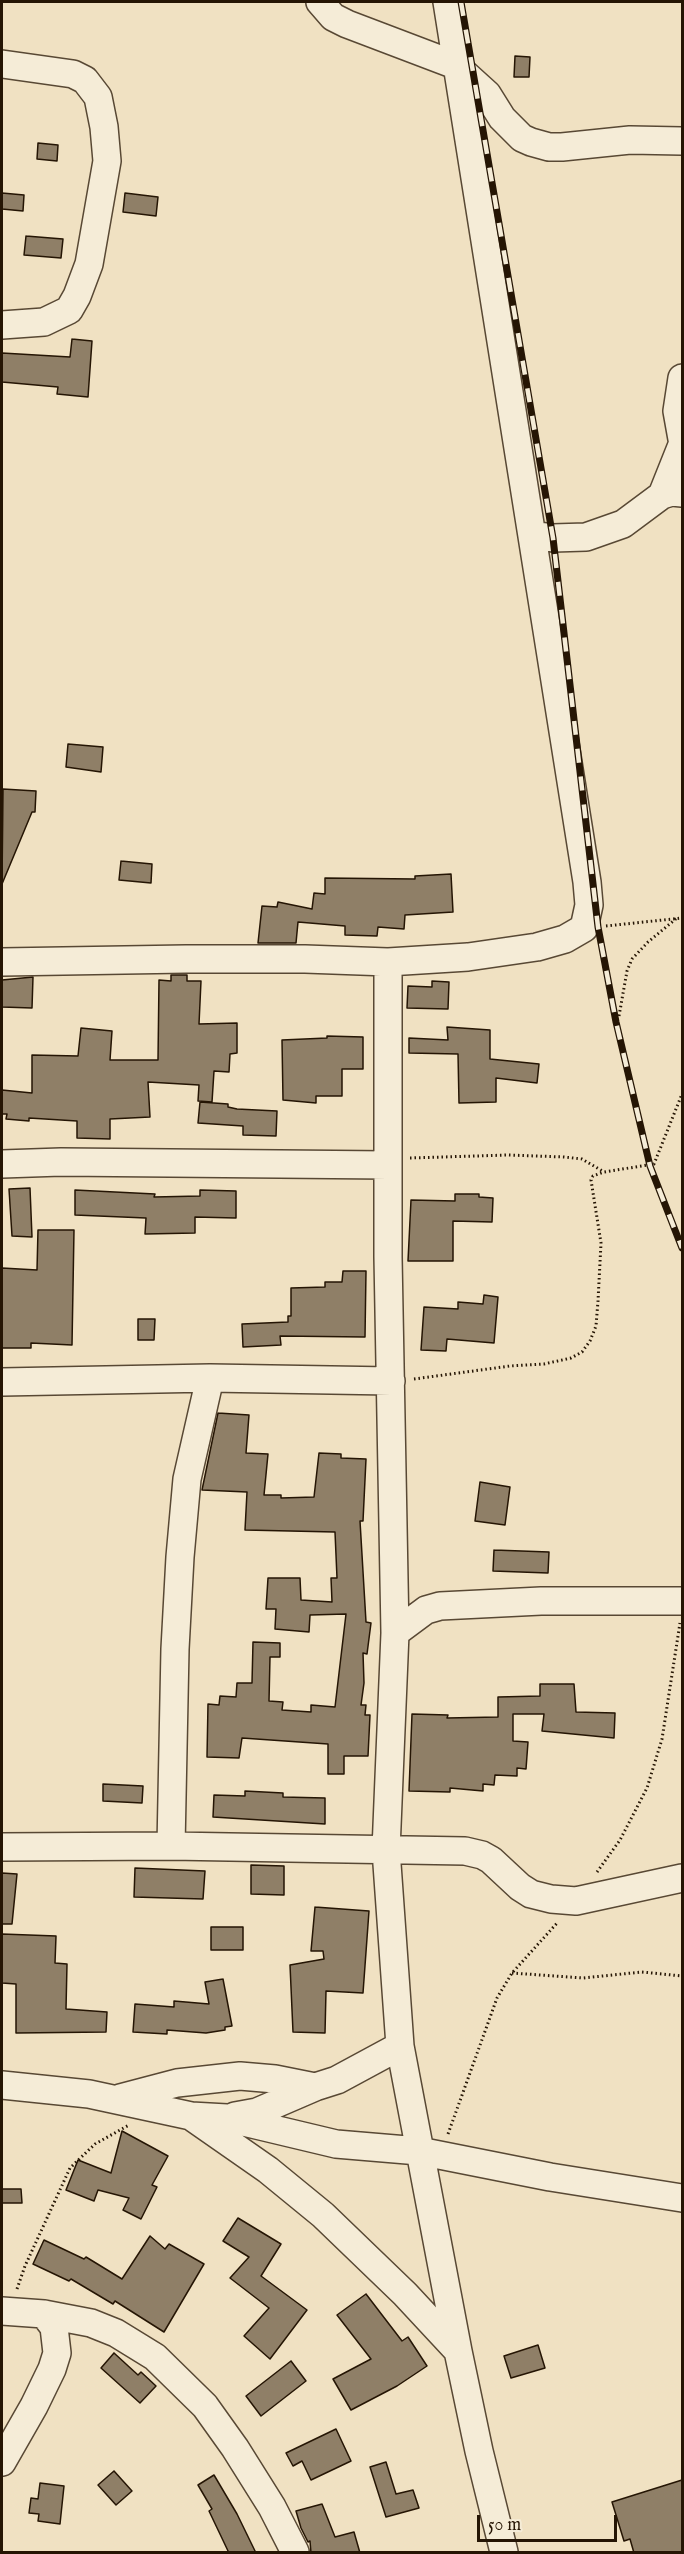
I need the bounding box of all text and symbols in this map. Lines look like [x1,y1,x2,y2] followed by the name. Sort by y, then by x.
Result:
[480,2503,620,2541] scale bar
[488,2514,521,2537] text: 50 m

